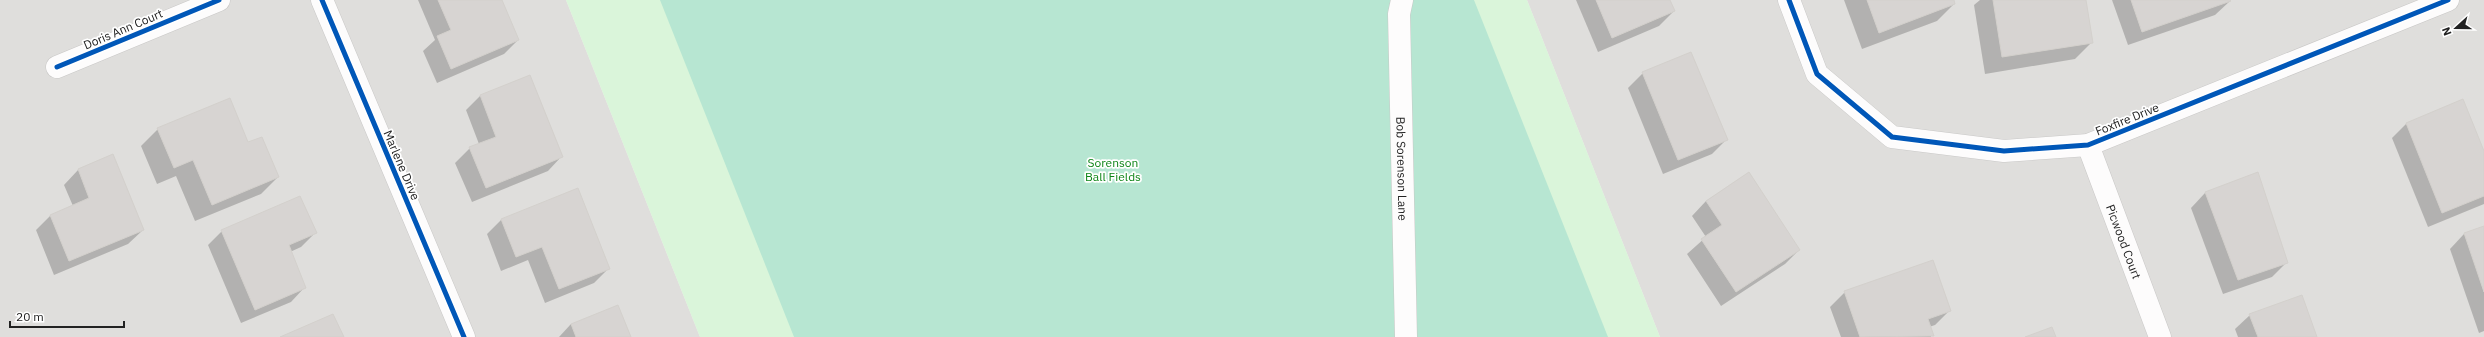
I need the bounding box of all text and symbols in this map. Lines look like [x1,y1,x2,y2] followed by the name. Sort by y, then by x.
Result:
[81,6,165,52] street label: Doris Ann Court
[2436,8,2476,48] north arrow
[2439,25,2455,38] text: N
[2093,99,2161,139] street label: Foxfire Drive
[1394,116,1411,221] street label: Bob Sorenson Lane
[381,128,424,203] street label: Marlene Drive
[1085,155,1141,184] park label: Sorenson Ball Fields
[2103,202,2145,281] street label: Picwood Court
[10,303,124,329] scale bar
[16,309,44,324] text: 20 m

